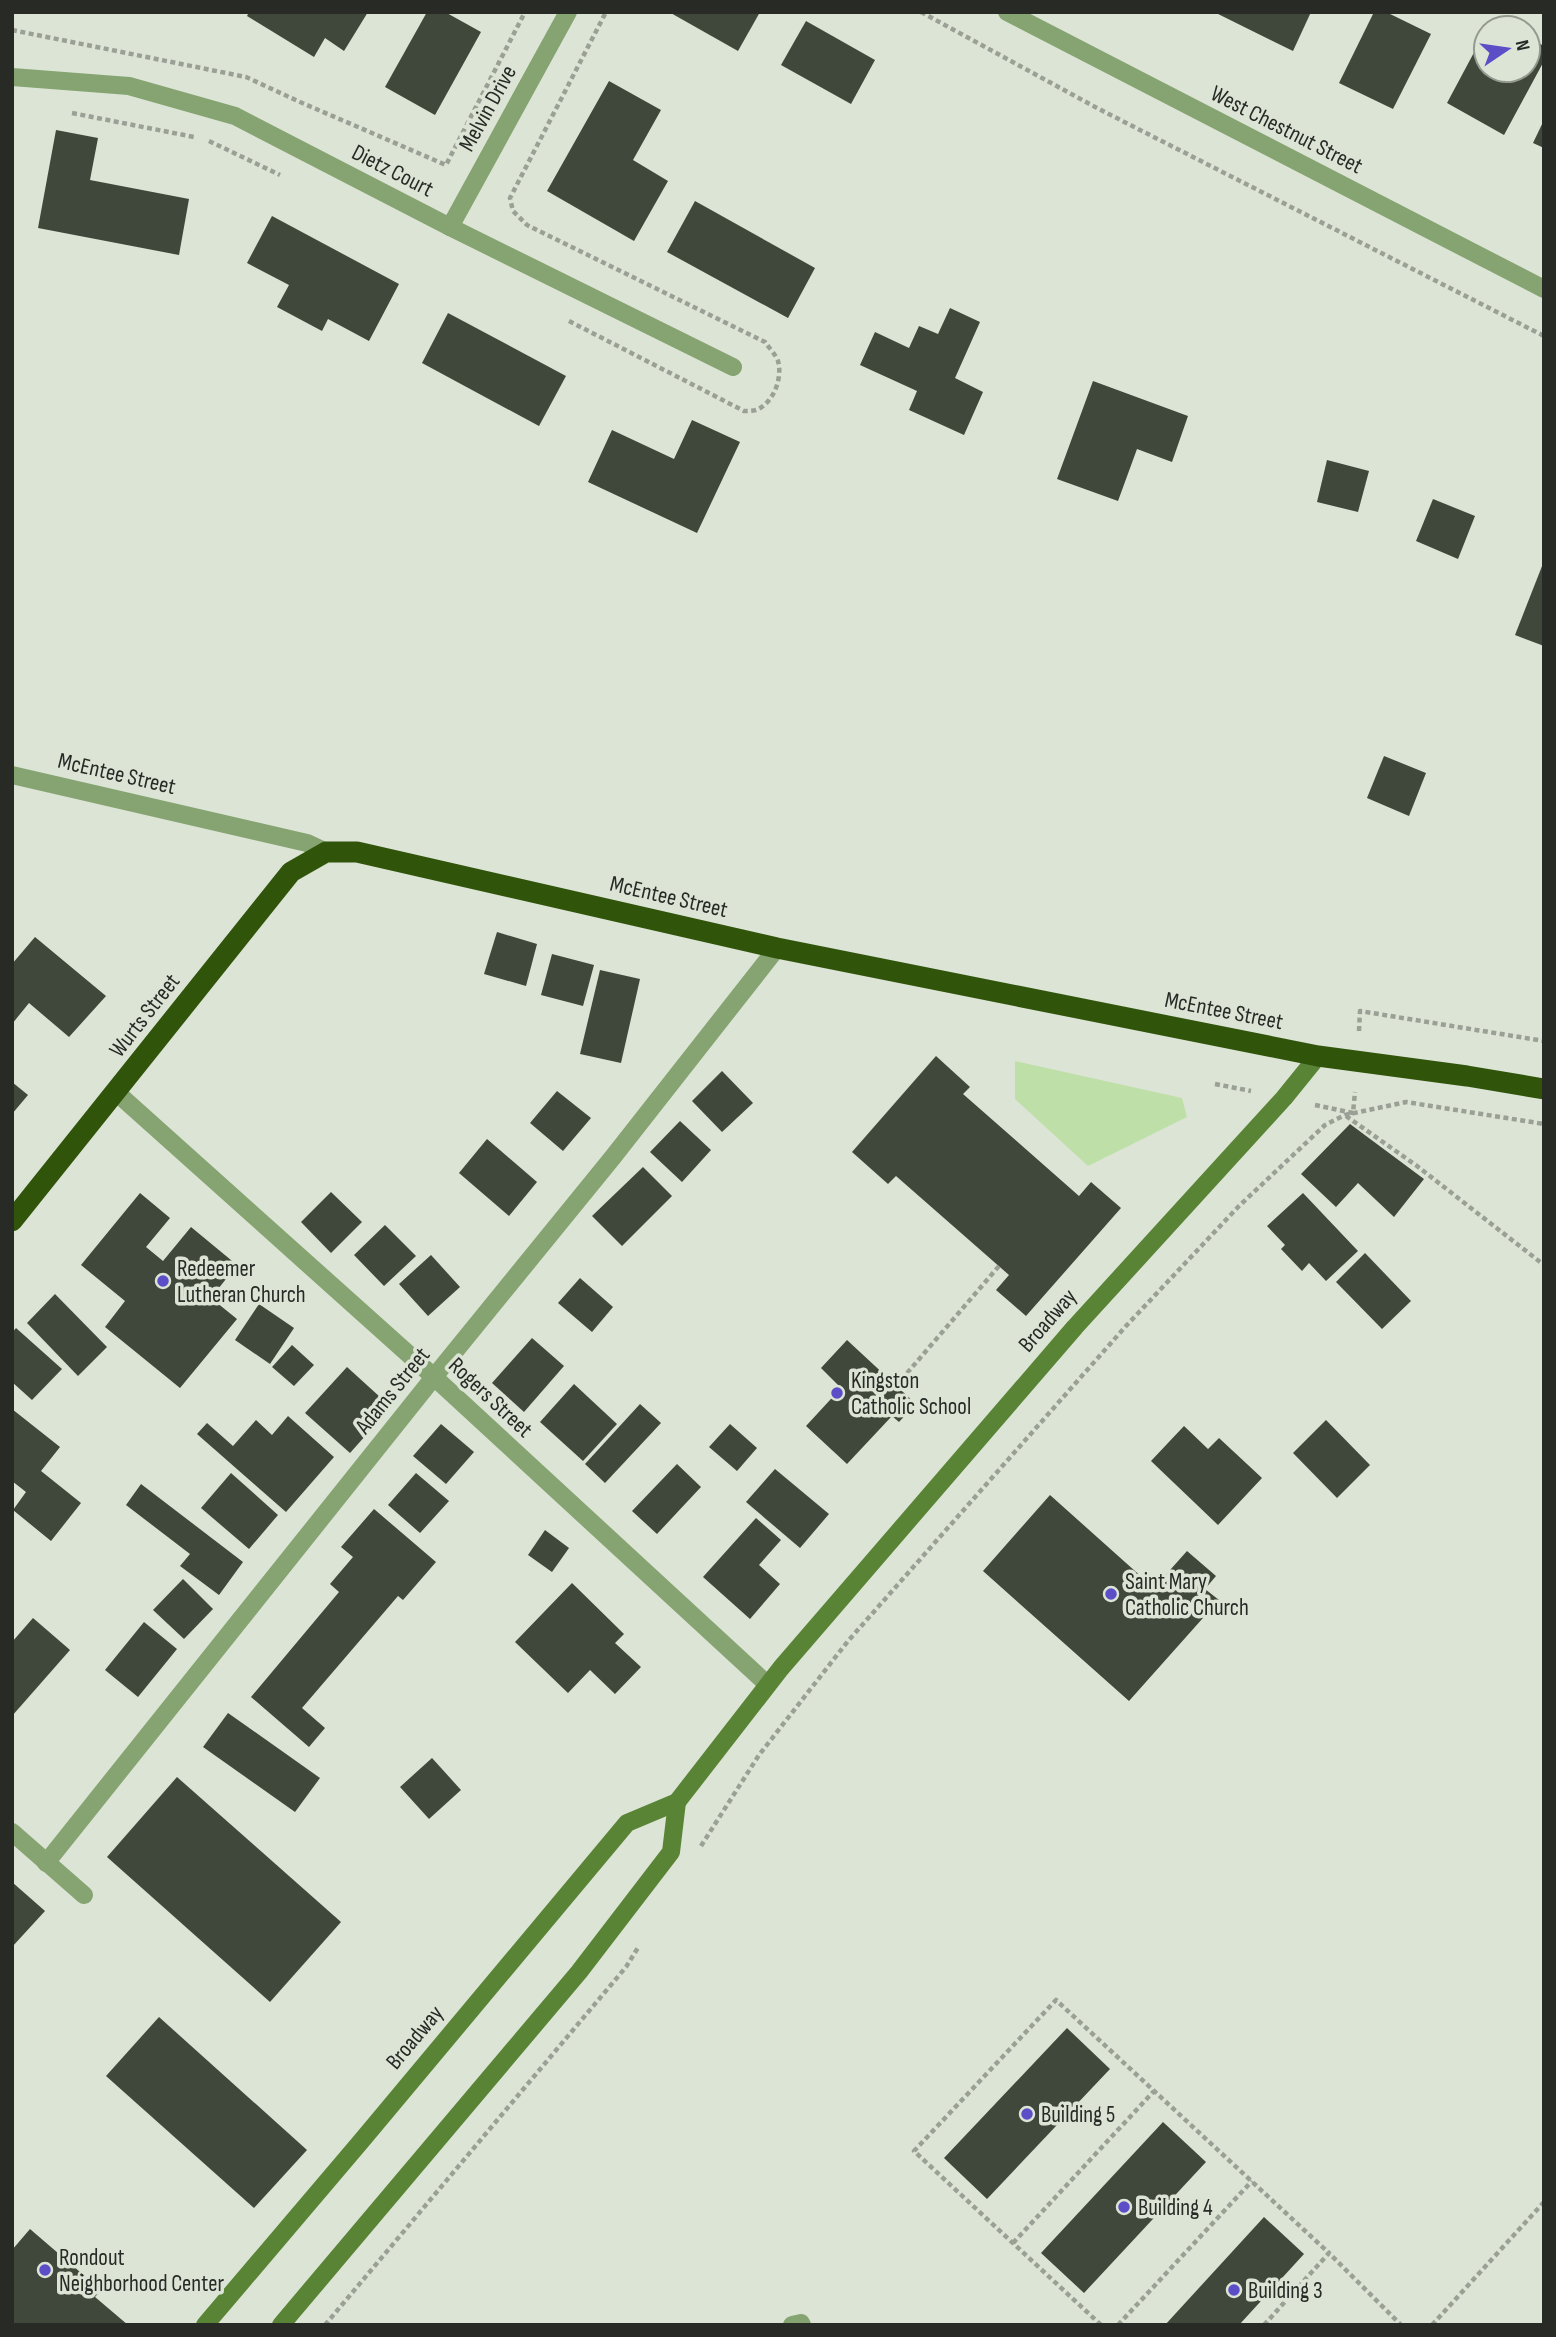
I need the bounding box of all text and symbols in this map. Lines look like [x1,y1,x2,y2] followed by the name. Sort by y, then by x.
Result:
[1472,14,1542,84] north arrow
[1510,38,1534,53] text: N
[453,61,523,156] street label: Melvin Drive
[1206,80,1367,180] street label: West Chestnut Street
[347,138,438,203] street label: Dietz Court
[55,747,178,801] street label: McEntee Street
[607,870,730,924] street label: McEntee Street
[103,968,186,1063] street label: Wurts Street
[1162,986,1285,1036] street label: McEntee Street
[177,1255,306,1309] place label: Redeemer Lutheran Church
[155,1273,171,1289] marker: Redeemer Lutheran Church
[1013,1283,1083,1358] street label: Broadway
[349,1342,436,1440] street label: Adams Street
[442,1352,538,1444] street label: Rogers Street
[851,1367,971,1421] place label: Kingston Catholic School
[829,1385,845,1401] marker: Kingston Catholic School
[1125,1568,1249,1622] place label: Saint Mary Catholic Church
[1103,1586,1119,1602] marker: Saint Mary Catholic Church
[380,2000,450,2075] street label: Broadway
[1041,2101,1115,2129] place label: Building 5
[1019,2106,1035,2122] marker: Building 5
[1138,2194,1213,2222] place label: Building 4
[1116,2199,1132,2215] marker: Building 4
[59,2244,224,2298] place label: Rondout Neighborhood Center
[37,2262,53,2278] marker: Rondout Neighborhood Center
[1248,2277,1323,2305] place label: Building 3
[1226,2282,1242,2298] marker: Building 3

